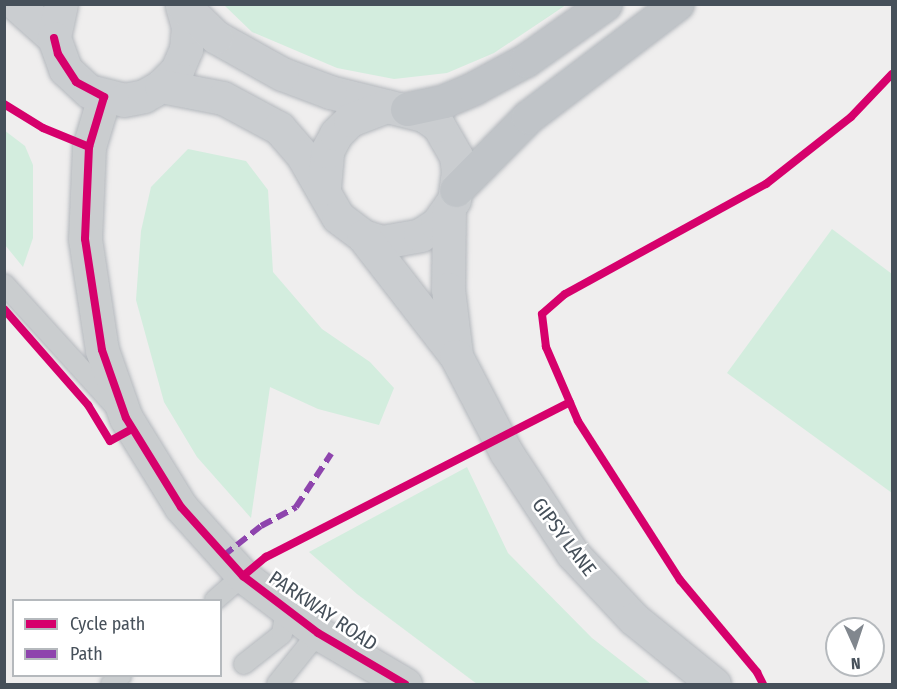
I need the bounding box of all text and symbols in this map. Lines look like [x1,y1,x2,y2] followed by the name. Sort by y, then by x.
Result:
[527,493,601,581] street label: GIPSY LANE
[264,566,382,656] street label: PARKWAY ROAD
[12,599,222,677] legend
[70,613,145,635] text: Cycle path
[825,617,885,677] north arrow
[70,643,103,665] text: Path
[851,654,861,673] text: N

